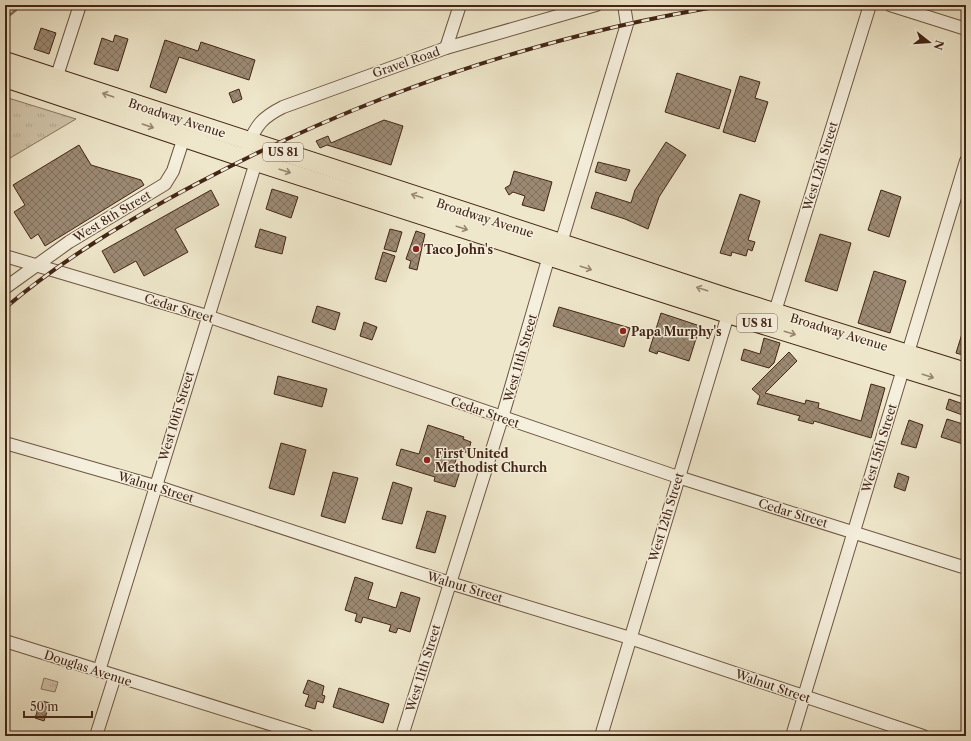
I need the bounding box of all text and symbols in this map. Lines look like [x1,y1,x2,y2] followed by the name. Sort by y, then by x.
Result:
[909,22,949,62] north arrow
[930,38,947,52] text: N
[370,43,442,80] street label: Gravel Road
[101,91,114,98] one-way arrow
[126,95,228,141] street label: Broadway Avenue
[799,119,841,213] street label: West 12th Street
[142,122,154,130] one-way arrow
[263,143,303,161] road number: US 81
[278,168,291,175] one-way arrow
[70,187,154,245] street label: West 8th Street
[411,192,424,199] one-way arrow
[434,195,536,241] street label: Broadway Avenue
[455,225,468,232] one-way arrow
[424,242,493,257] place label: Taco John's
[411,244,421,254] marker: Taco John's
[580,265,592,273] one-way arrow
[695,285,708,292] one-way arrow
[143,290,216,326] street label: Cedar Street
[788,310,890,354] street label: Broadway Avenue
[500,312,540,405] street label: West 11th Street
[737,314,777,332] road number: US 81
[631,324,722,339] place label: Papa Murphy's
[618,326,628,336] marker: Papa Murphy's
[784,330,797,337] one-way arrow
[155,369,197,464] street label: West 10th Street
[921,373,934,380] one-way arrow
[449,393,522,431] street label: Cedar Street
[858,401,900,495] street label: West 15th Street
[435,446,548,475] place label: First United Methodist Church
[422,455,432,465] marker: First United Methodist Church
[115,468,196,506] street label: Walnut Street
[645,470,687,564] street label: West 12th Street
[757,495,830,531] street label: Cedar Street
[424,568,505,606] street label: Walnut Street
[402,622,444,714] street label: West 11th Street
[42,647,134,689] street label: Douglas Avenue
[733,666,813,706] street label: Walnut Street
[24,693,92,719] scale bar
[30,699,59,714] text: 50 m

